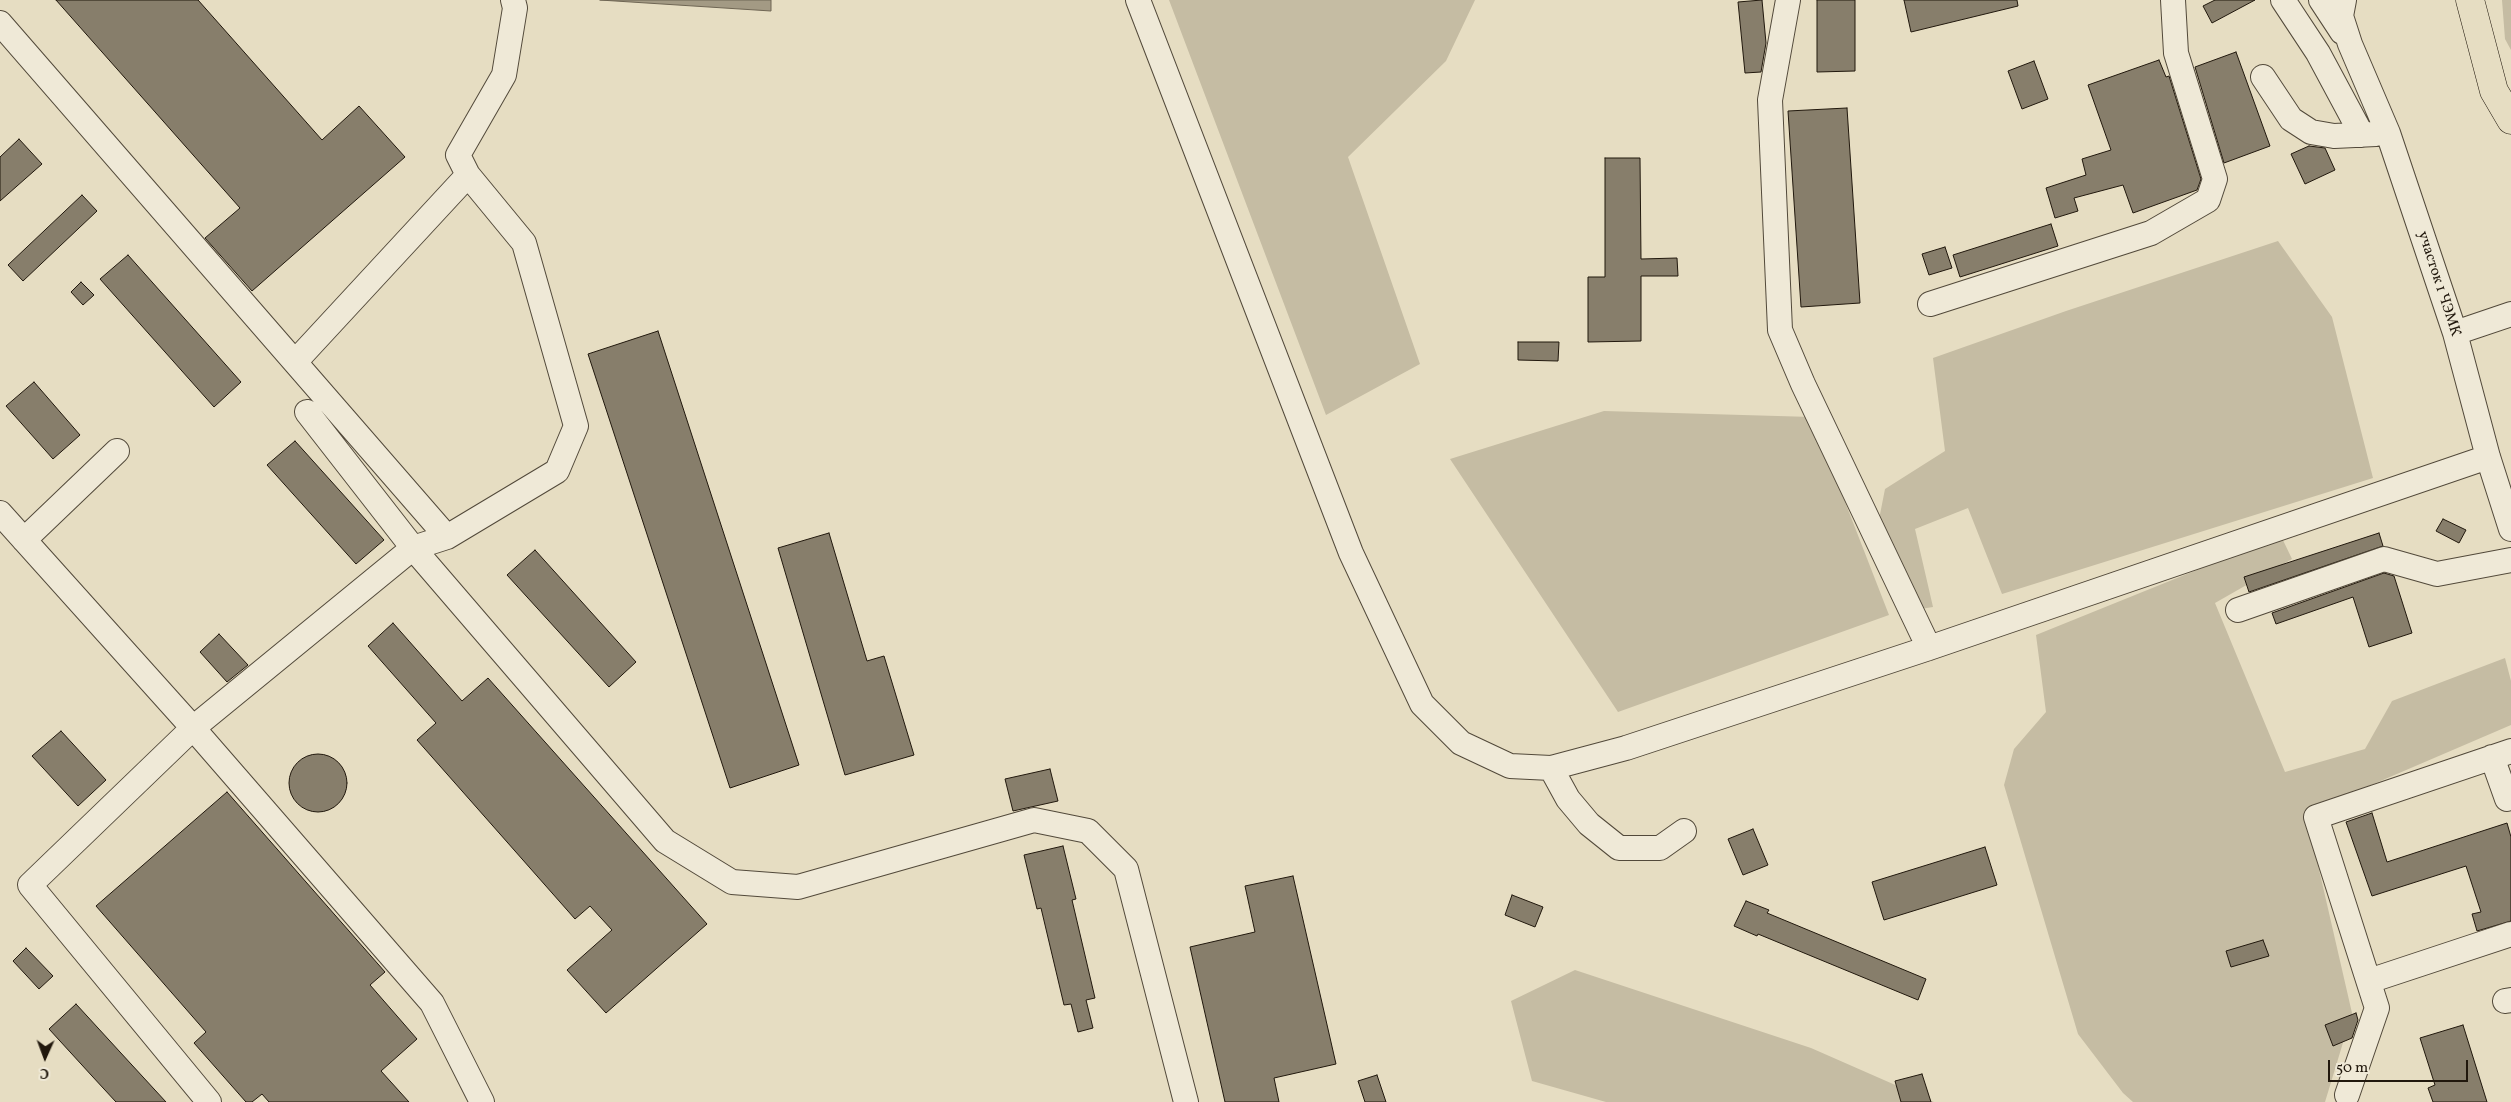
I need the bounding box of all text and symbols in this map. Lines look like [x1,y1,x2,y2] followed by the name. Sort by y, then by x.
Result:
[2412,229,2464,339] street label: участок 1 ЧЭМК
[20,1032,70,1082] north arrow
[2331,1050,2471,1082] scale bar
[2336,1058,2368,1079] text: 50 m
[40,1063,49,1082] text: С

